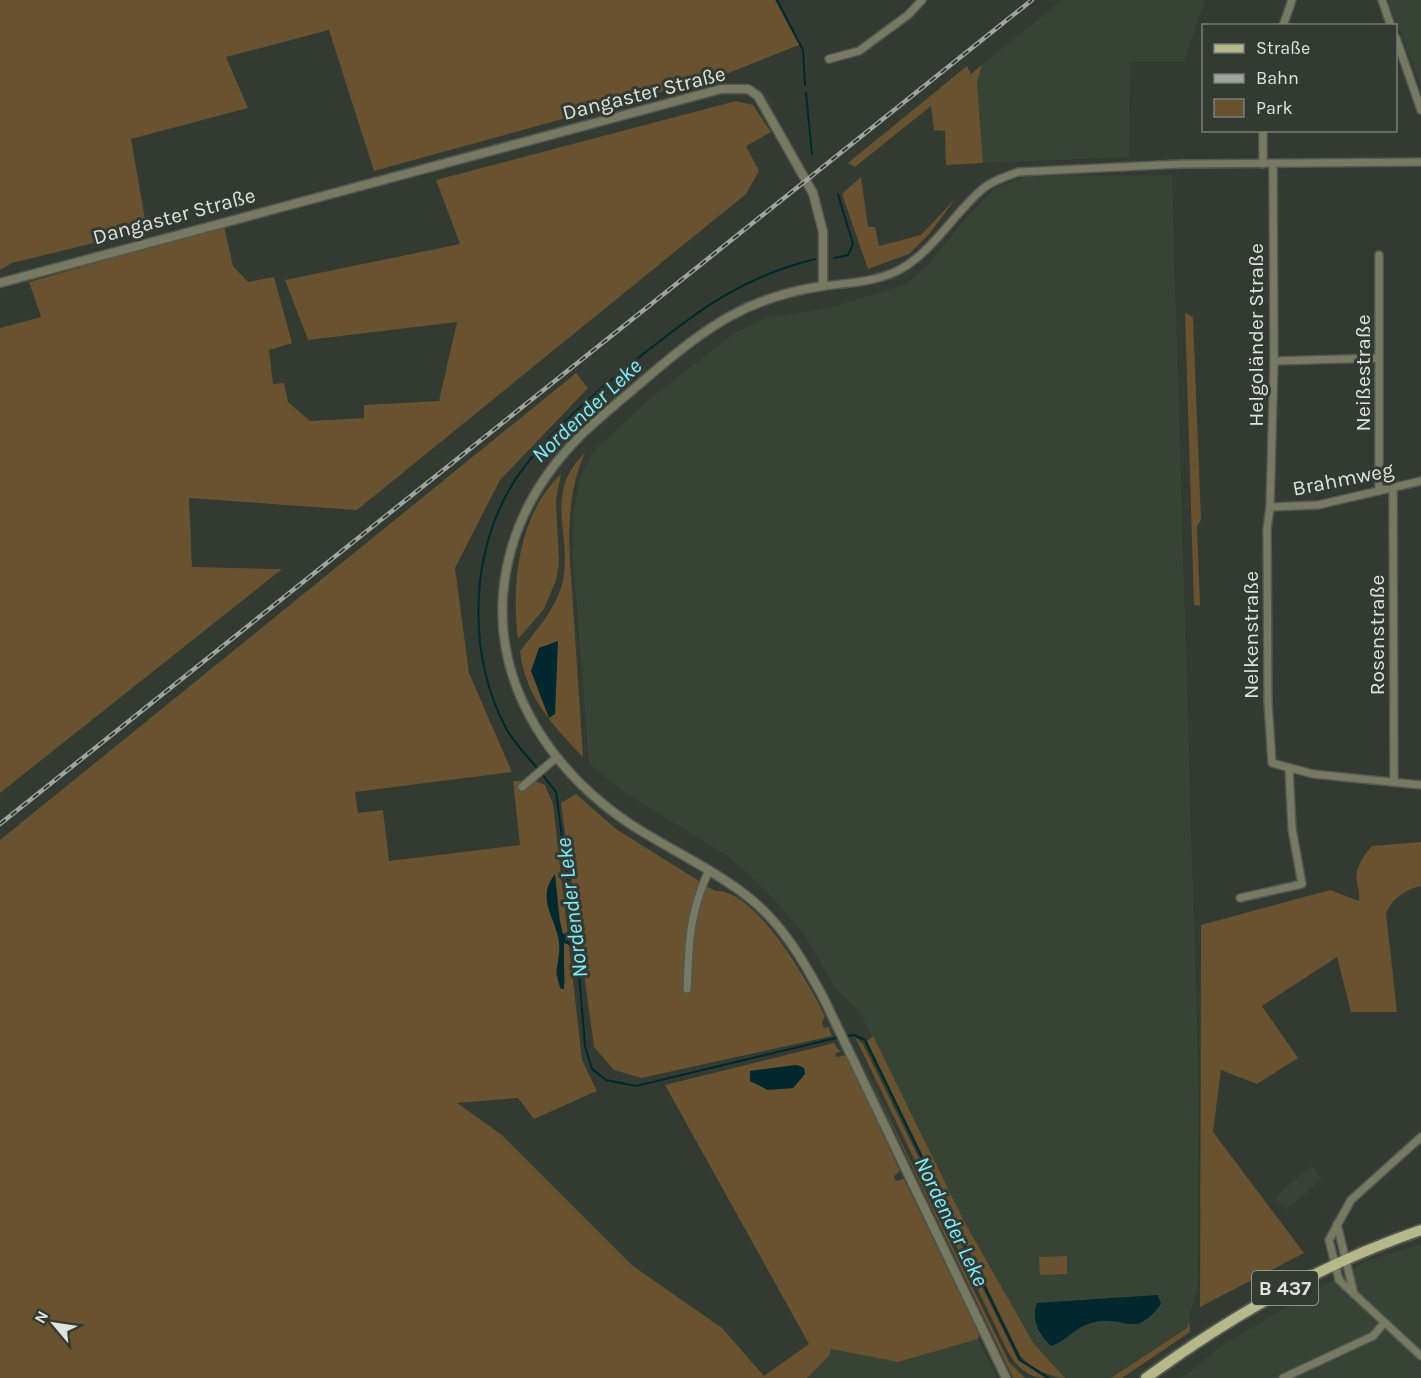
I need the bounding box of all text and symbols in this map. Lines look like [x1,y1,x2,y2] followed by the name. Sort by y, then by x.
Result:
[1202,24,1397,132] legend
[1256,37,1310,59] text: Straße
[560,61,728,125] street label: Dangaster Straße
[1256,67,1299,89] text: Bahn
[1256,97,1293,119] text: Park
[90,183,258,249] street label: Dangaster Straße
[1244,243,1268,427] street label: Helgoländer Straße
[1351,315,1375,431] street label: Neißestraße
[526,353,647,468] water label: Nordender Leke
[1290,457,1396,501] street label: Brahmweg
[1239,571,1263,699] street label: Nelkenstraße
[1365,575,1389,695] street label: Rosenstraße
[551,836,593,979] water label: Nordender Leke
[909,1152,994,1290] water label: Nordender Leke
[1252,1271,1318,1305] road number: B 437
[24,1294,84,1354] north arrow
[30,1307,52,1327] text: N

